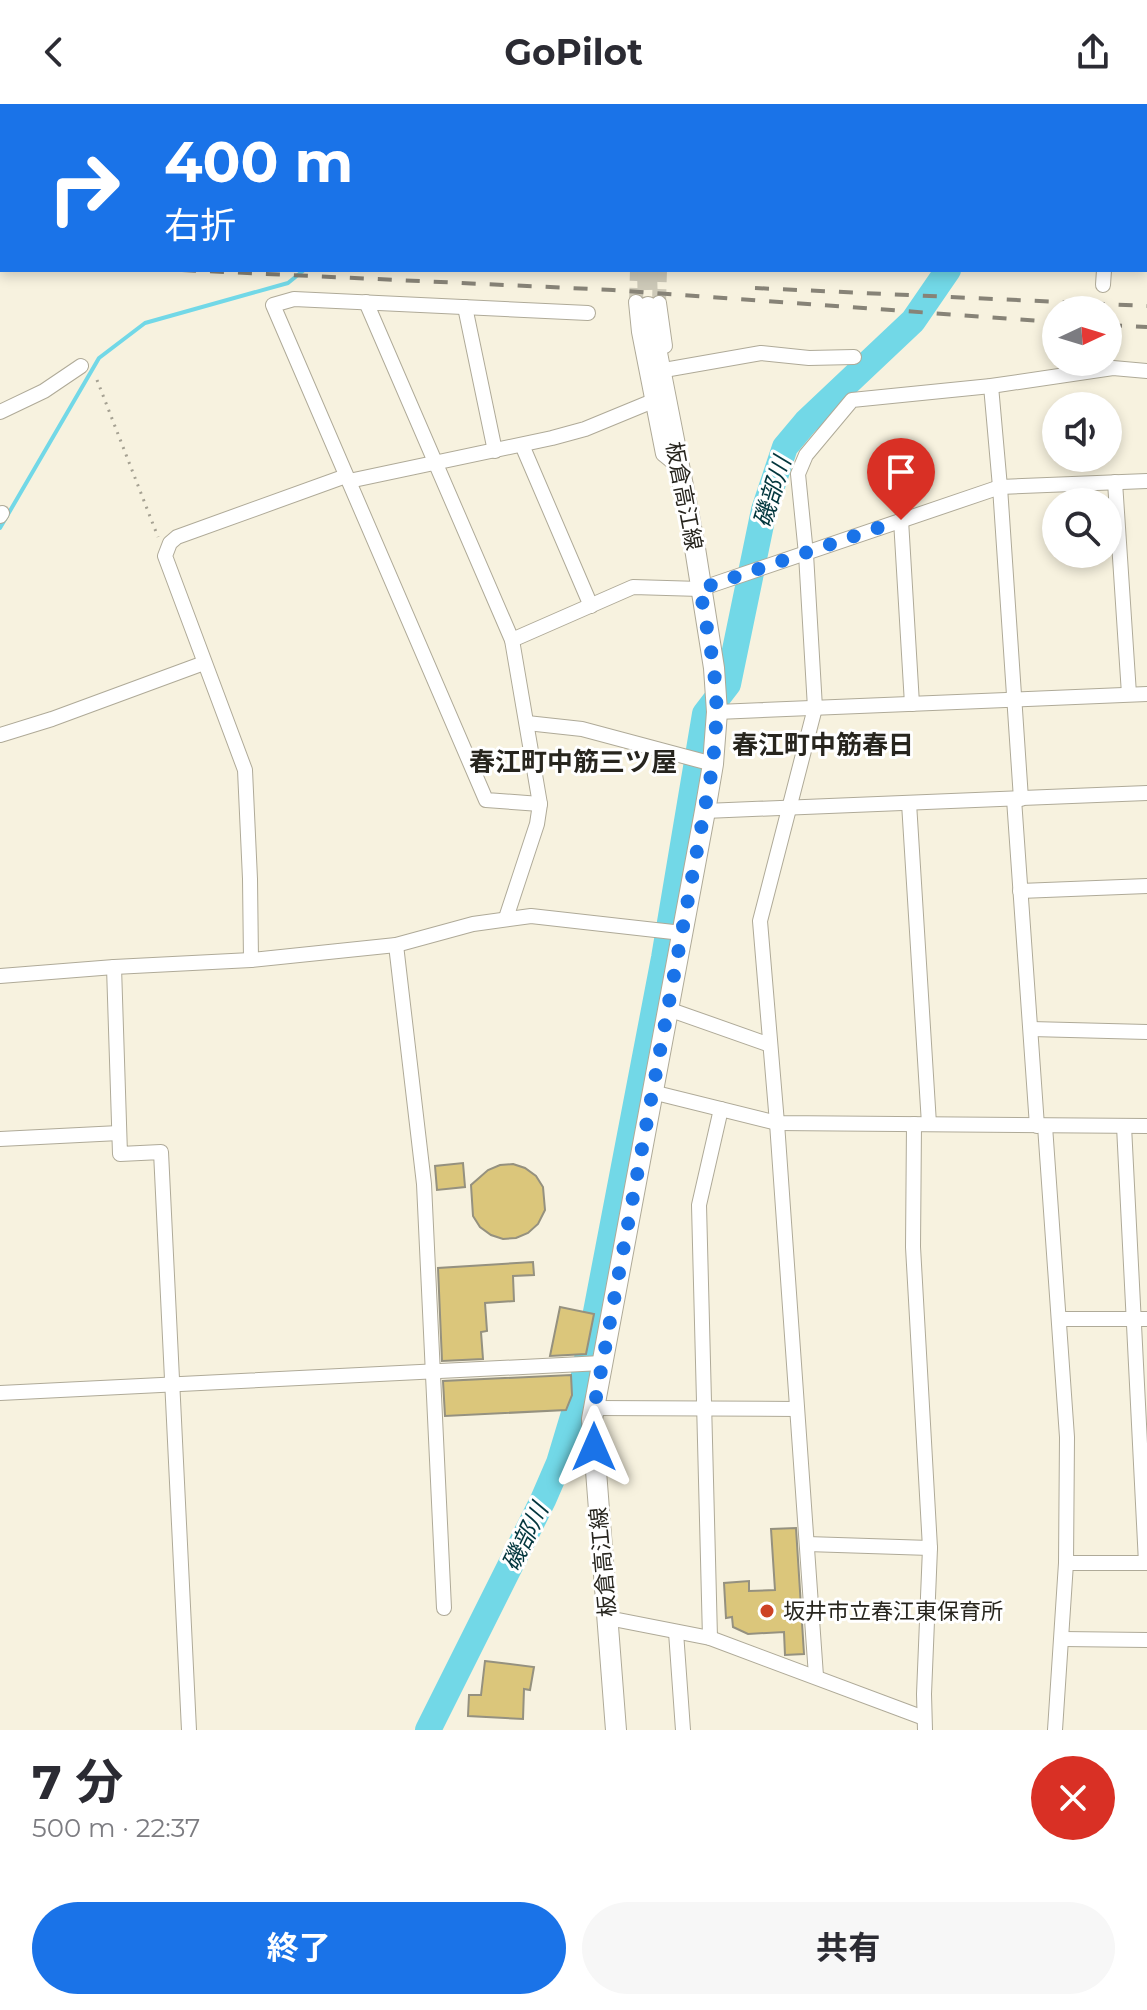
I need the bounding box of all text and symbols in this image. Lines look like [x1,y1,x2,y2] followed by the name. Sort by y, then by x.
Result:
[32,30,76,74] icon: back
[504,30,643,74] text: GoPilot
[1071,30,1115,74] icon: share
[164,128,353,196] text: 400 m
[32,136,136,240] icon: right
[164,203,236,247] text: 右折
[1042,296,1122,376] north arrow
[1042,296,1122,568] map controls
[1042,392,1122,472] button: sound
[867,438,935,520] pin
[660,439,708,553] street label: 板倉高江線
[748,450,797,531] water label: 磯部川
[879,450,923,494] icon: arrive
[1042,488,1122,568] button: search
[732,729,914,761] district label: 春江町中筋春日
[469,746,677,778] district label: 春江町中筋三ツ屋
[552,1405,636,1489] position arrow
[496,1496,555,1576] water label: 磯部川
[585,1506,621,1618] street label: 板倉高江線
[783,1598,1003,1625] place label: 坂井市立春江東保育所
[758,1602,776,1620] marker: 坂井市立春江東保育所
[32,1753,123,1811] text: 7 分
[1031,1756,1115,1840] button: close
[32,1812,200,1844] text: 500 m · 22:37
[32,1902,566,1994] button: 終了
[582,1902,1115,1994] button: 共有

